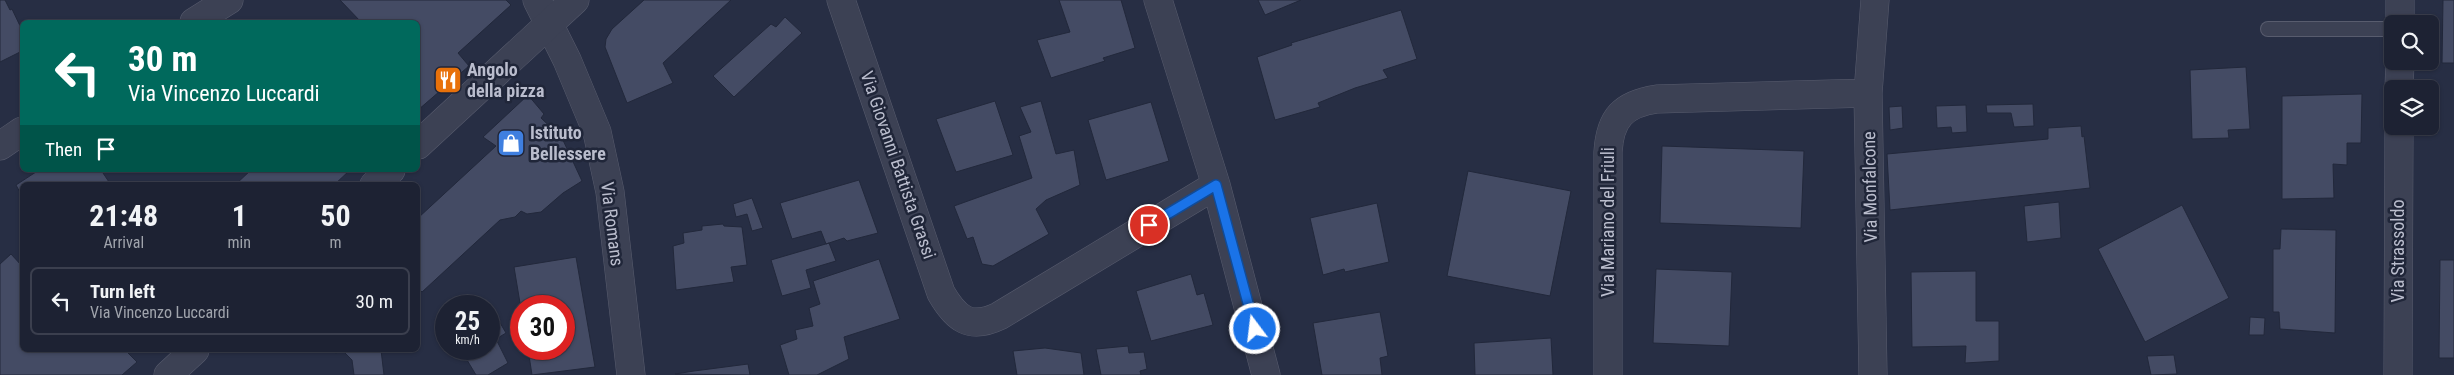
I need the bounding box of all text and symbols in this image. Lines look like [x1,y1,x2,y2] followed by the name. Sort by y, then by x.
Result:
[2384,15,2439,135] map controls
[2384,15,2439,70] button: search
[128,39,197,80] text: 30 m
[45,40,110,105] icon: left
[467,59,544,101] place label: Angolo della pizza
[433,65,463,95] restaurant icon: Angolo della pizza
[856,68,940,261] street label: Via Giovanni Battista Grassi
[2384,80,2439,135] button: layers
[128,81,320,106] text: Via Vincenzo Luccardi
[530,122,606,164] place label: Istituto Bellessere
[496,128,526,158] shop icon: Istituto Bellessere
[1858,131,1881,243] street label: Via Monfalcone
[92,135,120,163] icon: arrive
[45,138,82,161] text: Then
[1597,147,1618,297] street label: Via Mariano del Friuli
[597,181,628,267] street label: Via Romans
[89,198,158,233] text: 21:48
[232,198,247,233] text: 1
[320,198,351,233] text: 50
[2387,200,2408,302] street label: Via Strassoldo
[1128,204,1170,246] pin
[1135,211,1163,239] icon: arrive
[103,233,144,252] text: Arrival
[228,233,251,252] text: min
[329,233,342,252] text: m
[90,280,155,303] text: Turn left
[47,287,75,315] icon: left
[356,290,393,313] text: 30 m
[510,295,575,360] speed limit sign: 30
[1228,302,1280,354] position arrow
[90,303,229,322] text: Via Vincenzo Luccardi
[455,307,480,336] text: 25
[455,333,480,347] text: km/h

